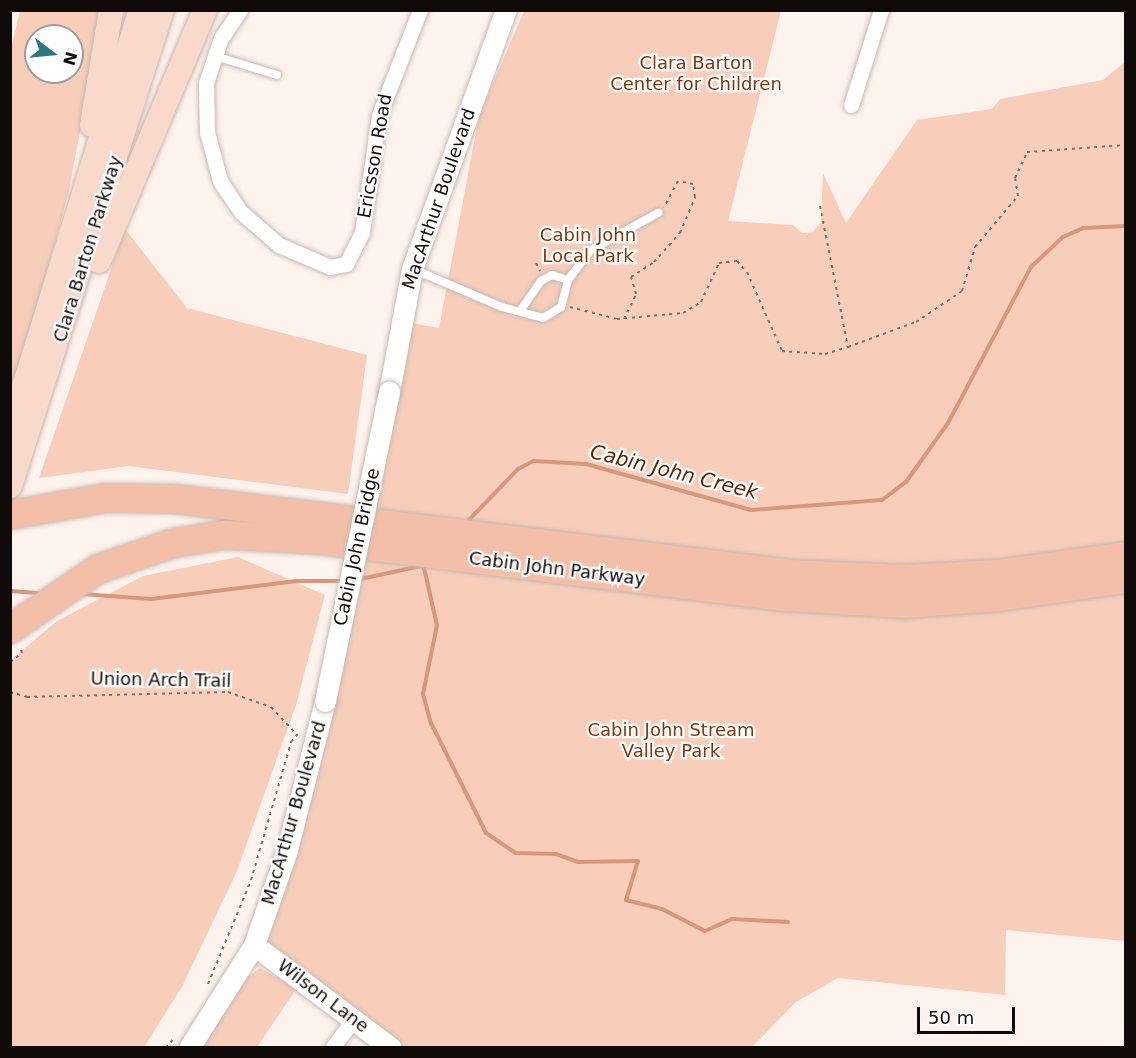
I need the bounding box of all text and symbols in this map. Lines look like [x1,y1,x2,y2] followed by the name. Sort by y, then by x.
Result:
[24,24,84,84] north arrow
[59,49,81,68] text: N
[610,53,782,96] park label: Clara Barton Center for Children
[353,92,397,220] street label: Ericsson Road
[398,106,480,292] street label: MacArthur Boulevard
[49,153,127,345] street label: Clara Barton Parkway
[540,225,636,268] park label: Cabin John Local Park
[588,440,760,504] water label: Cabin John Creek
[330,466,384,628] street label: Cabin John Bridge
[468,547,646,591] street label: Cabin John Parkway
[90,668,232,692] street label: Union Arch Trail
[257,719,331,907] street label: MacArthur Boulevard
[587,720,755,762] park label: Cabin John Stream Valley Park
[273,955,373,1037] street label: Wilson Lane
[920,995,1018,1033] scale bar
[928,1007,974,1028] text: 50 m

